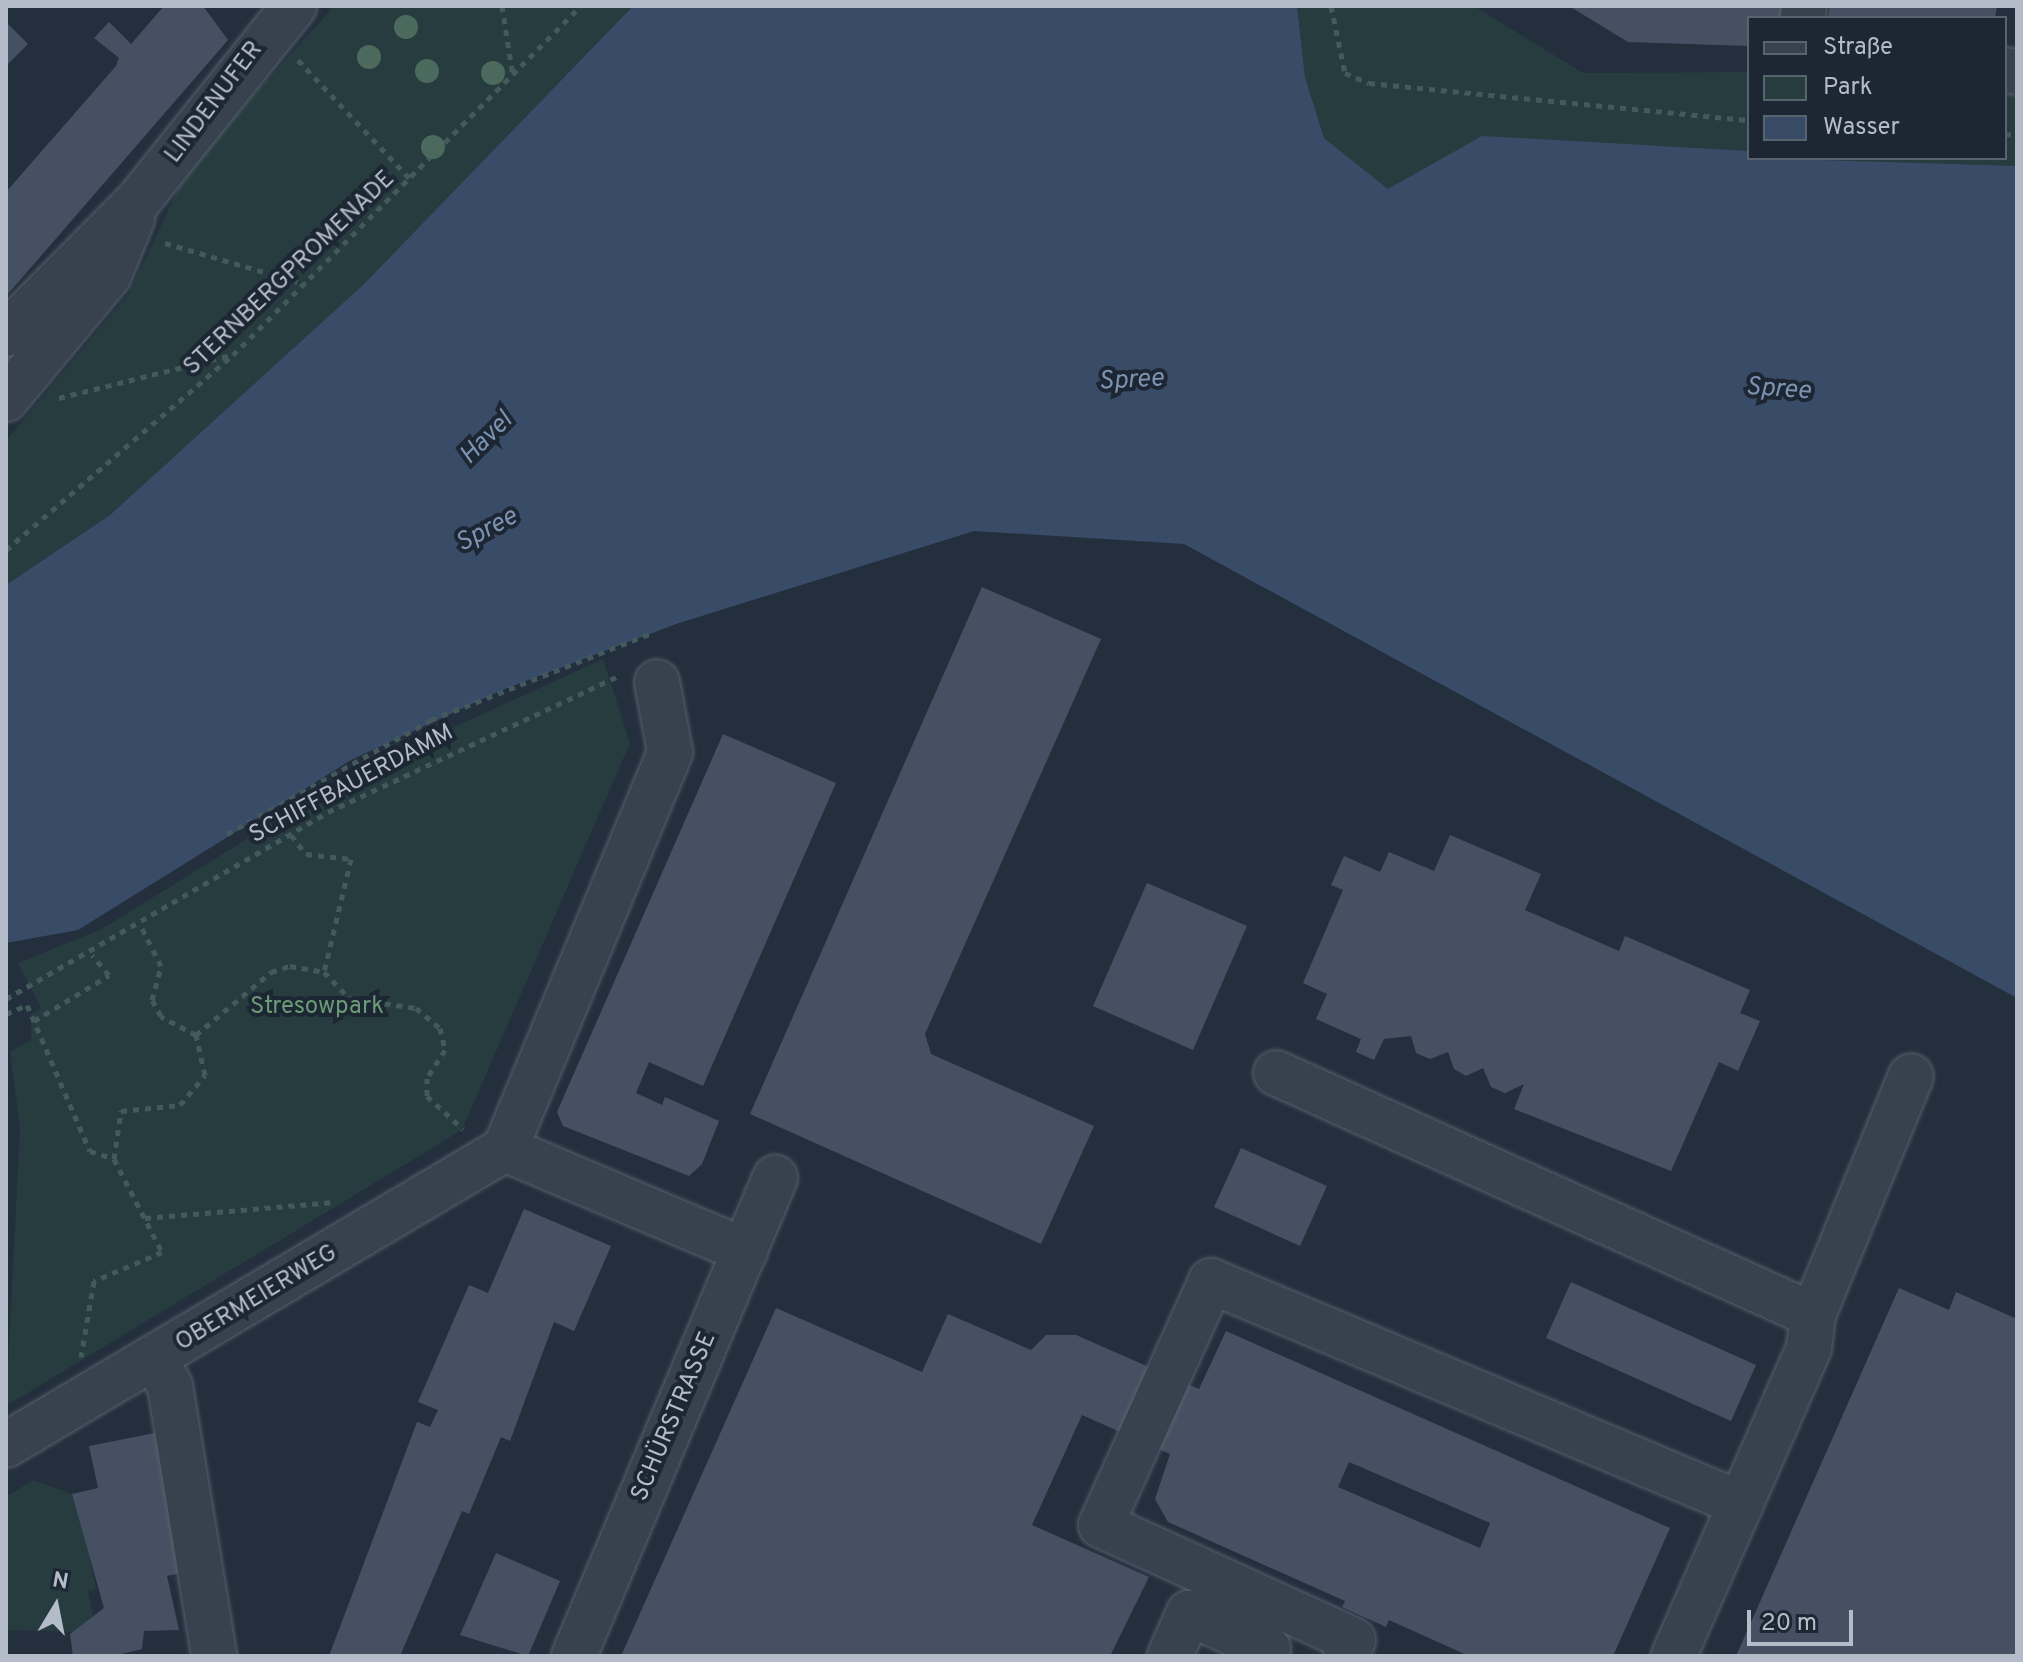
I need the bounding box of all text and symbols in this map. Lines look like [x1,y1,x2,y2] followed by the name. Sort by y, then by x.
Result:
[1747,16,2007,160] legend
[1823,33,1893,63] text: Straße
[160,37,270,169] street label: LINDENUFER
[1823,73,1873,103] text: Park
[1823,113,1900,143] text: Wasser
[179,166,401,382] street label: STERNBERGPROMENADE
[1098,364,1164,398] water label: Spree
[1744,372,1812,408] water label: Spree
[454,406,520,472] water label: Havel
[451,502,523,560] water label: Spree
[245,719,459,851] street label: SCHIFFBAUERDAMM
[250,994,384,1022] park label: Stresowpark
[171,1239,343,1359] street label: OBERMEIERWEG
[626,1328,724,1506] street label: SCHÜRSTRASSE
[16,1566,96,1646] north arrow
[50,1567,70,1597] text: N
[1751,1594,1857,1644] scale bar
[1761,1609,1817,1639] text: 20 m

